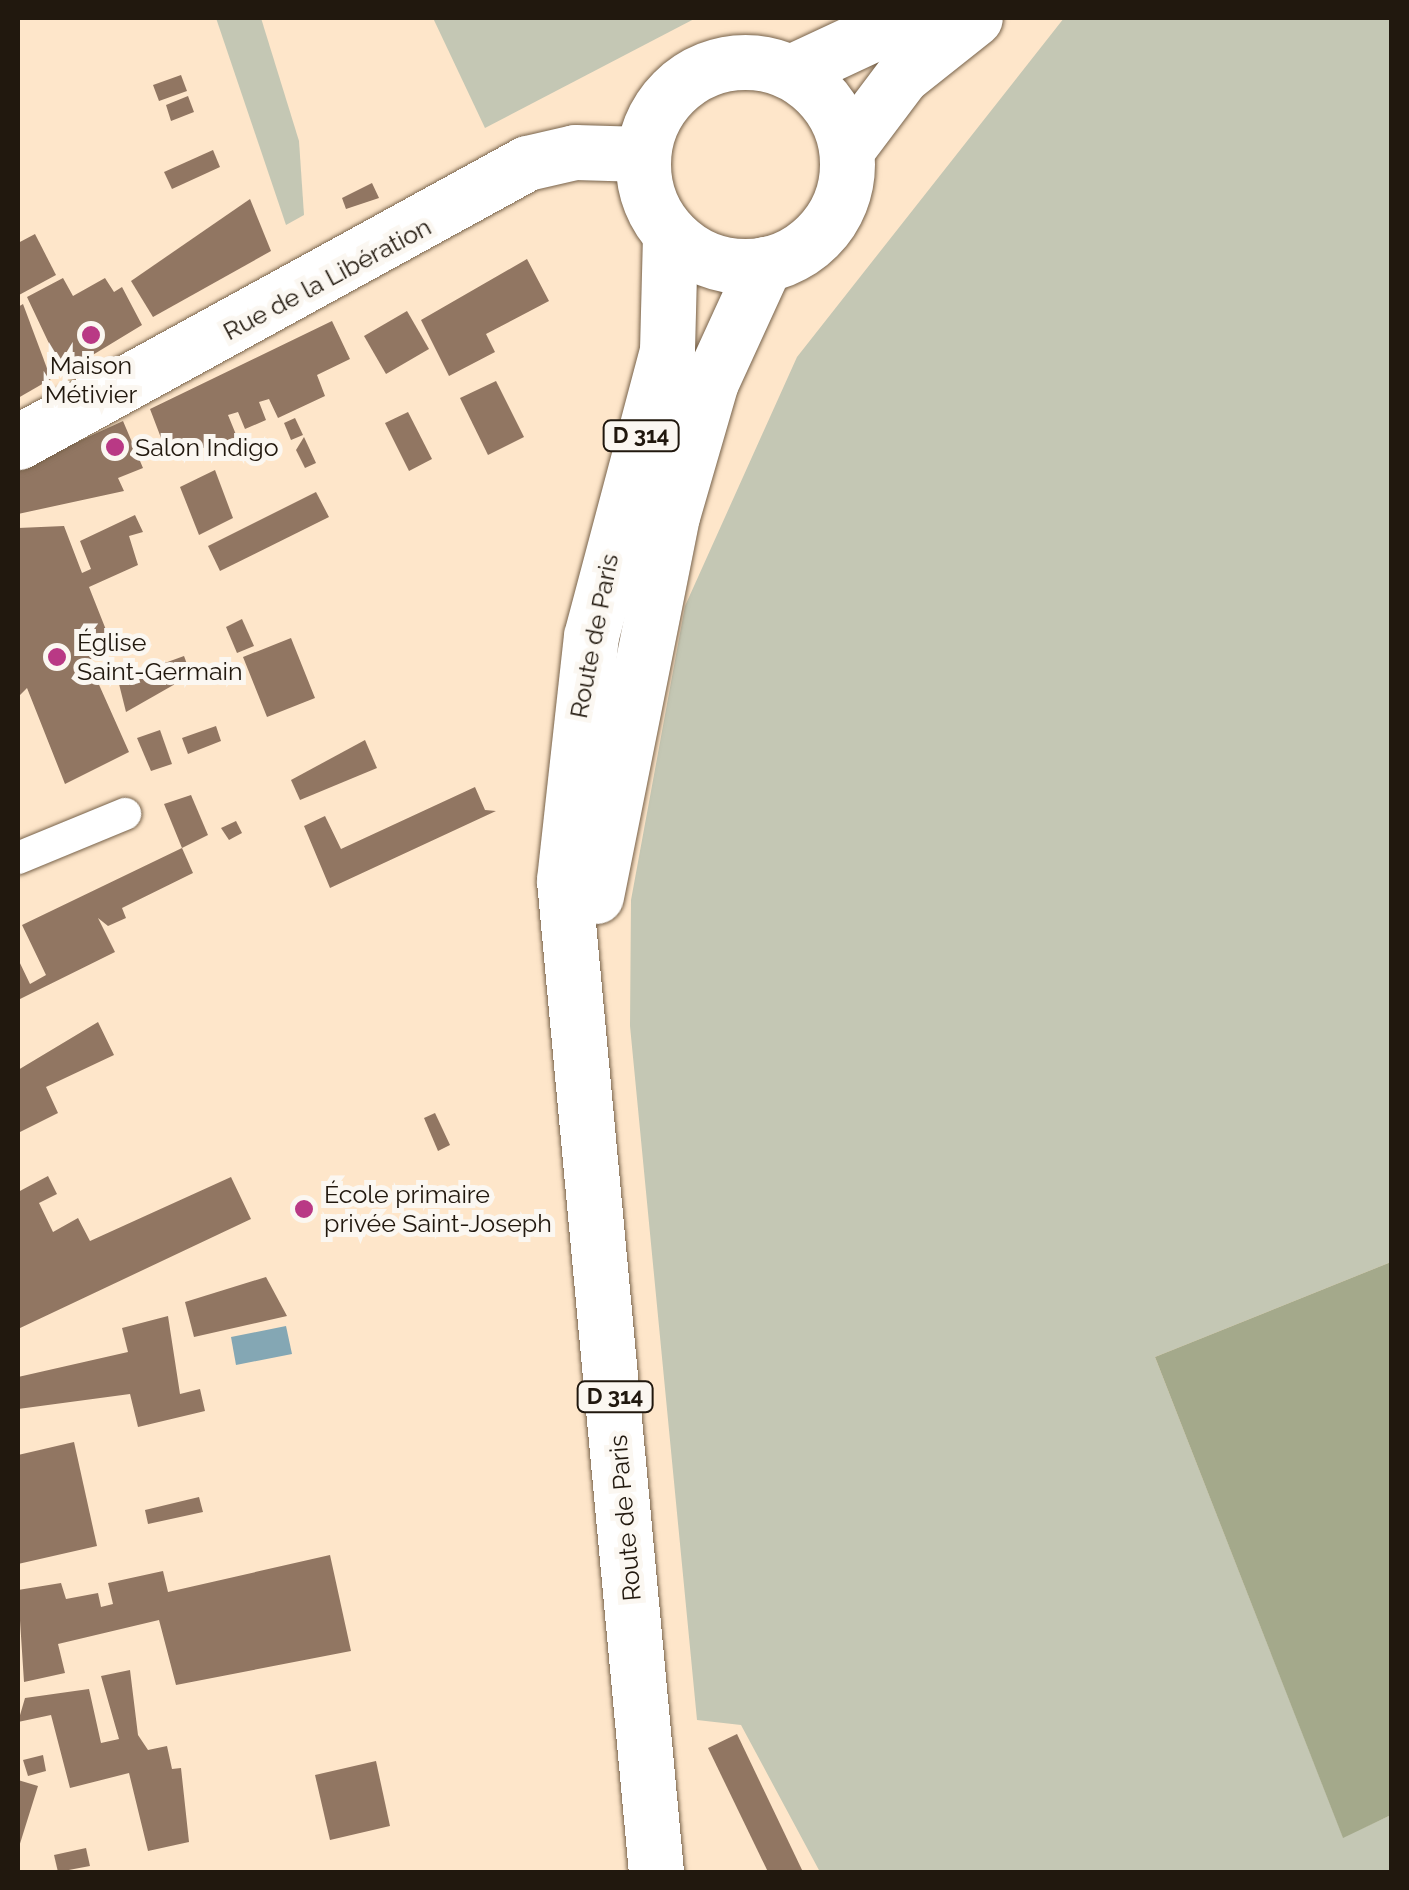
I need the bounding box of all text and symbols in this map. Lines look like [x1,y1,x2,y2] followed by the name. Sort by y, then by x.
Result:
[218,212,436,346] street label: Rue de la Libération
[80,324,102,346] marker: Maison Métivier
[45,351,137,410] place label: Maison Métivier
[601,419,681,453] road number: D 314
[135,432,279,462] place label: Salon Indigo
[104,436,126,458] marker: Salon Indigo
[563,551,625,721] street label: Route de Paris
[77,628,243,687] place label: Église Saint-Germain
[46,646,68,668] marker: Église Saint-Germain
[324,1180,552,1239] place label: École primaire privée Saint-Joseph
[293,1198,315,1220] marker: École primaire privée Saint-Joseph
[575,1380,655,1414] road number: D 314
[603,1434,647,1602] street label: Route de Paris

